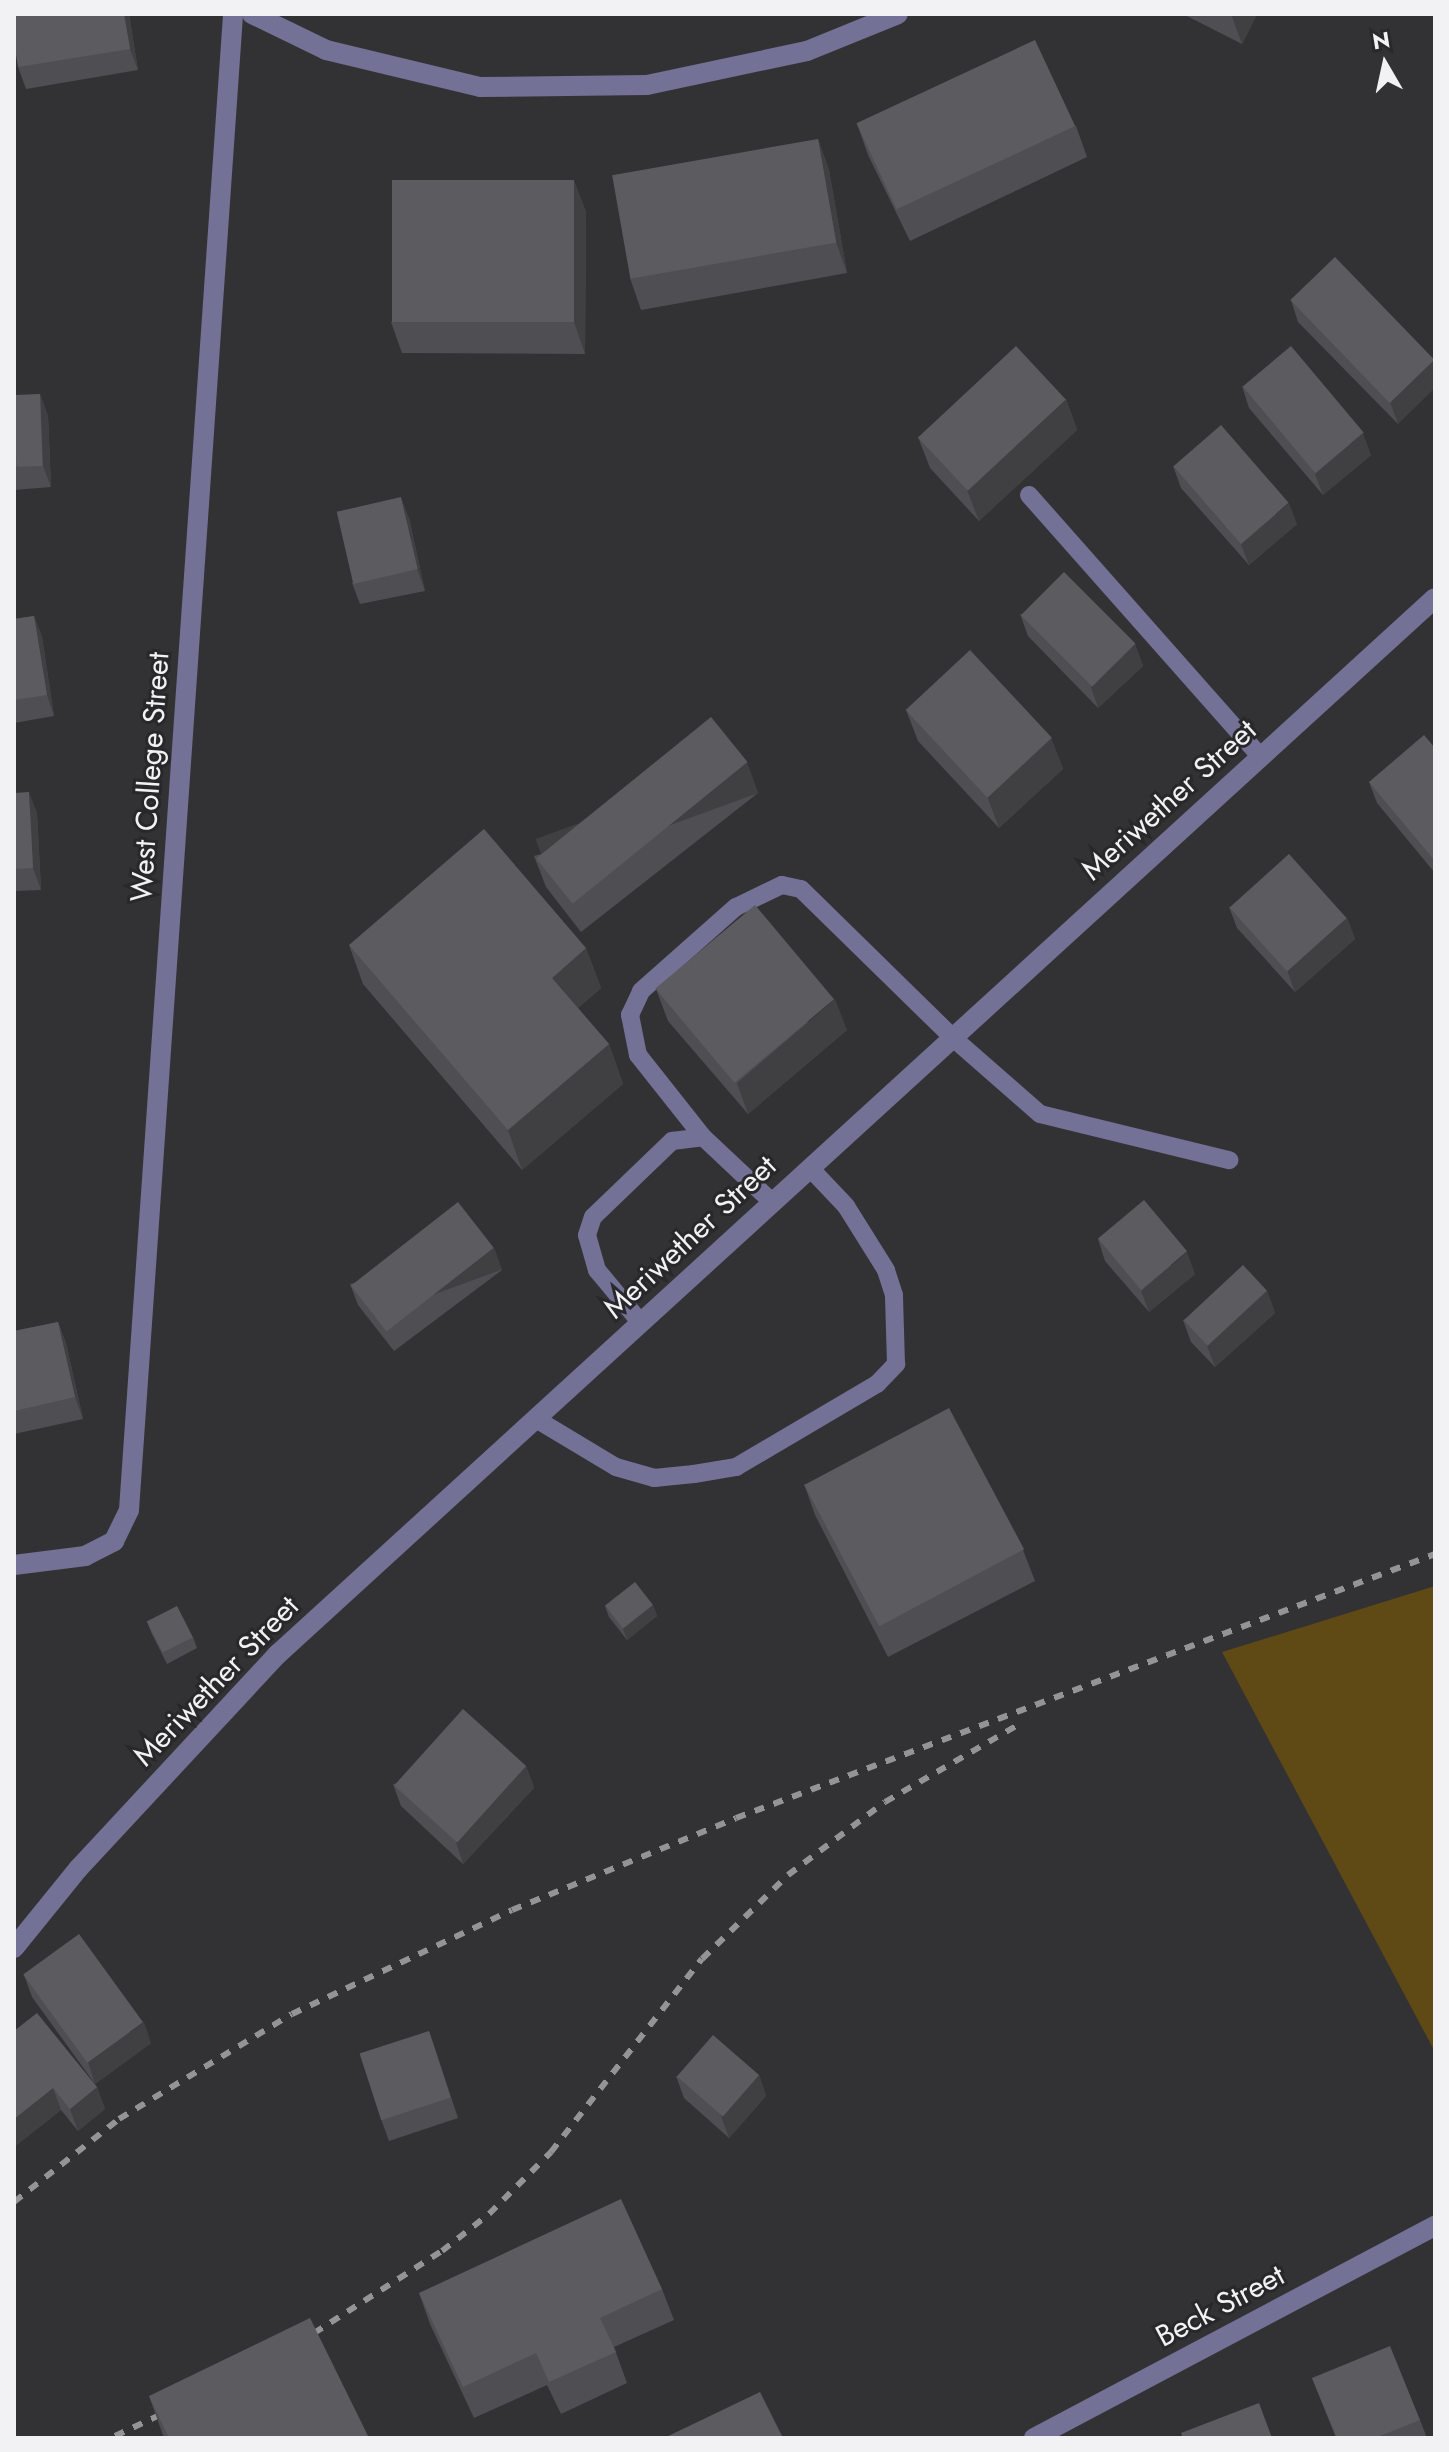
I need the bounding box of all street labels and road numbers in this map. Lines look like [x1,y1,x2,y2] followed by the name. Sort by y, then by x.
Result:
[123,651,177,903] street label: West College Street
[1074,712,1264,888] street label: Meriwether Street
[596,1148,784,1326] street label: Meriwether Street
[126,1588,306,1774] street label: Meriwether Street
[1150,2257,1290,2355] street label: Beck Street

